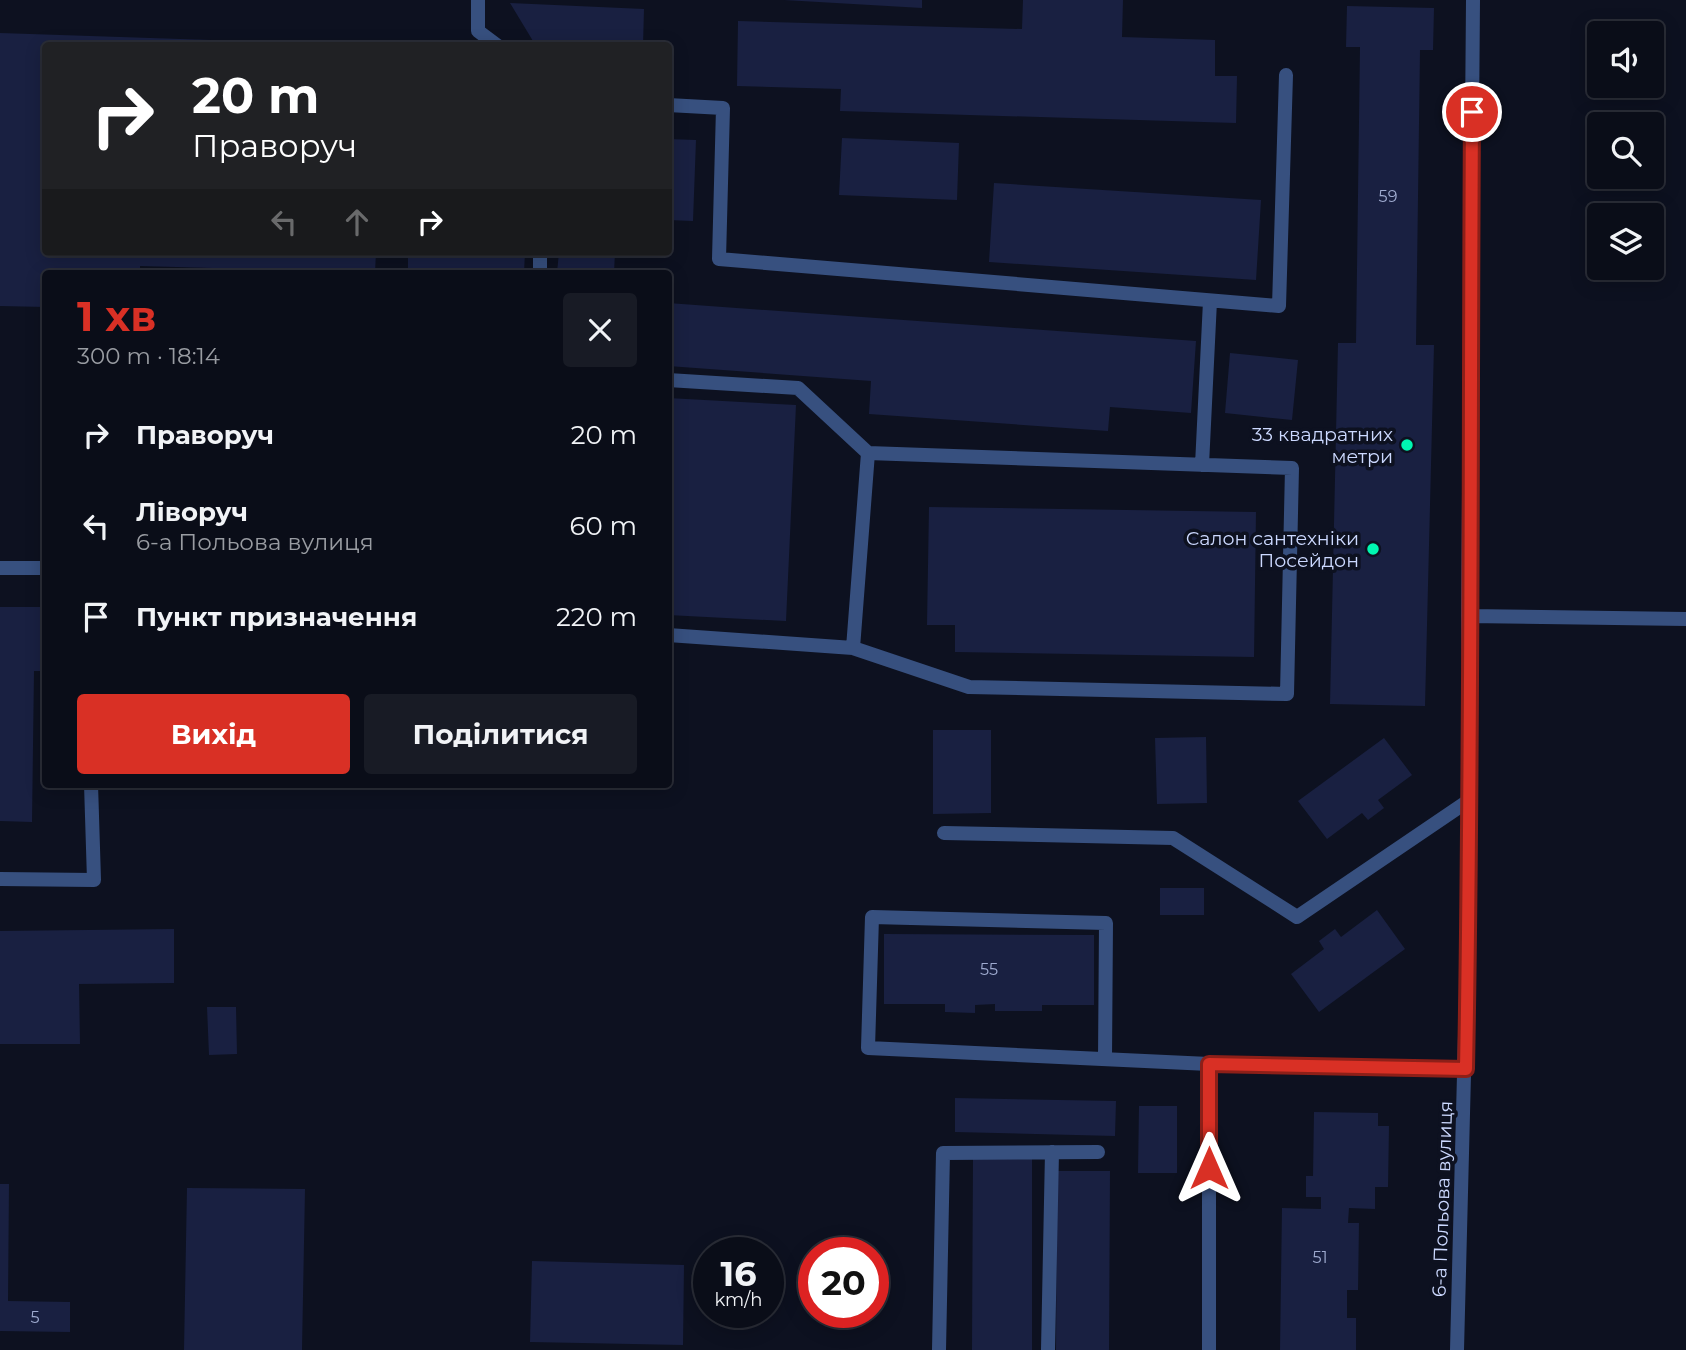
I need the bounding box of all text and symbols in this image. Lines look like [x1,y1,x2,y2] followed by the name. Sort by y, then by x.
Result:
[1587,21,1664,280] map controls
[1587,21,1664,98] button: sound
[192,66,319,125] text: 20 m
[77,70,168,161] icon: right
[1442,82,1502,142] pin
[1453,93,1491,131] icon: arrive
[1587,112,1664,189] button: search
[192,126,357,165] text: Праворуч
[1379,187,1397,206] house number: 59
[265,203,303,241] icon: left
[338,203,376,241] icon: ahead
[411,203,449,241] icon: right
[1587,203,1664,280] button: layers
[77,290,156,342] text: 1 хв
[563,293,637,367] button: close
[77,342,220,370] text: 300 m · 18:14
[77,416,115,454] icon: right
[136,419,274,451] text: Праворуч
[571,419,637,451] text: 20 m
[1252,423,1393,468] place label: 33 квадратних метри
[1399,437,1415,453] marker: 33 квадратних метри
[136,496,248,528] text: Ліворуч
[77,507,115,545] icon: left
[570,510,637,542] text: 60 m
[1186,527,1359,572] place label: Салон сантехніки Посейдон
[136,528,374,556] text: 6-а Польова вулиця
[1365,541,1381,557] marker: Салон сантехніки Посейдон
[77,598,115,636] icon: arrive
[136,601,417,633] text: Пункт призначення
[556,601,637,633] text: 220 m
[77,694,350,774] button: Вихід
[364,694,637,774] button: Поділитися
[980,960,998,979] house number: 55
[1428,1100,1457,1298] street label: 6-а Польова вулиця
[1172,1131,1246,1205] position arrow
[798,1237,889,1328] speed limit sign: 20
[1313,1248,1327,1267] house number: 51
[720,1252,757,1295] text: 16
[714,1289,763,1311] text: km/h
[30,1308,40,1327] house number: 5

